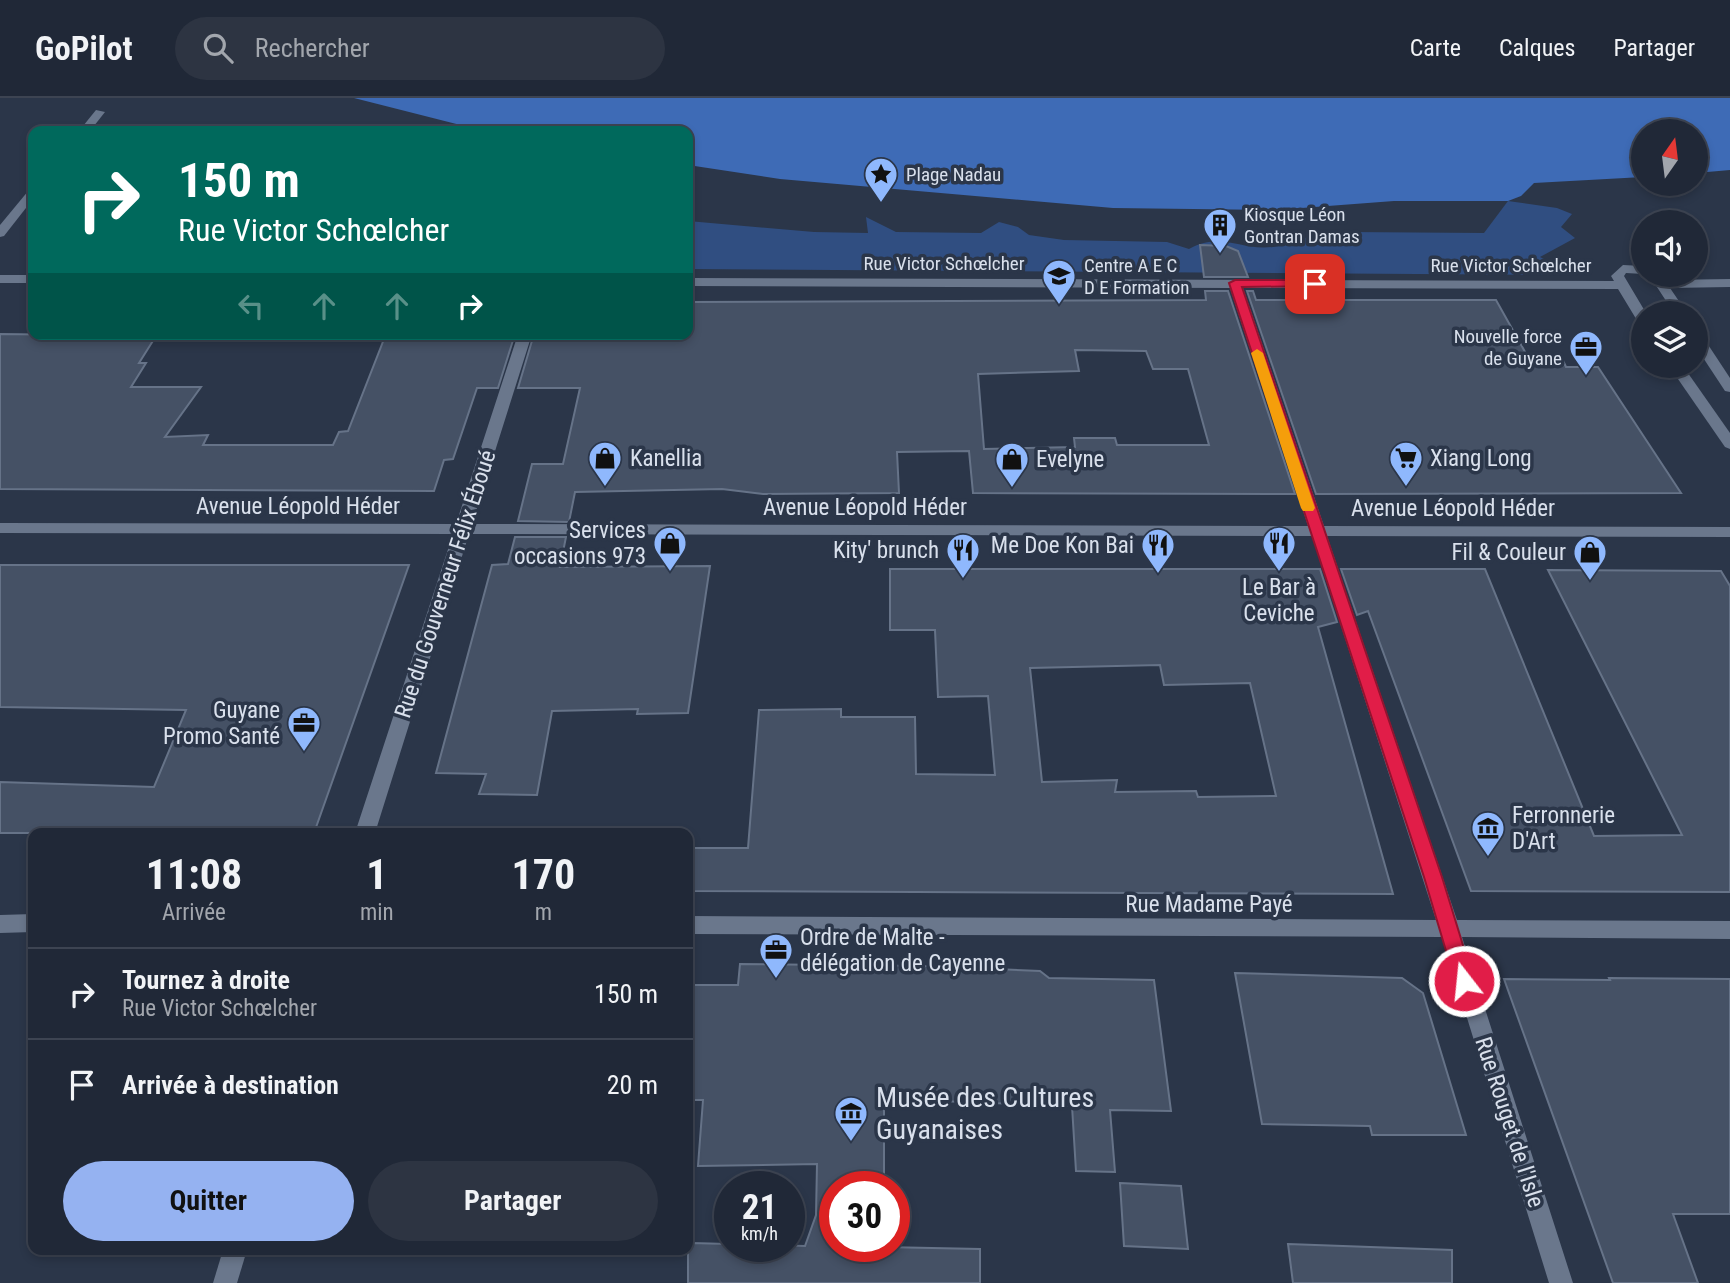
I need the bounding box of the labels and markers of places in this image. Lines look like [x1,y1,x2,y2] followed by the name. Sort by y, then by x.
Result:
[862,155,900,204] place icon: Plage Nadau
[906,163,1001,186] place label: Plage Nadau
[1244,203,1360,248] place label: Kiosque Léon Gontran Damas
[1201,206,1239,255] building icon: Kiosque Léon Gontran Damas
[1084,254,1189,299] place label: Centre A E C D E Formation
[1285,254,1345,314] pin
[1040,257,1078,306] school or university icon: Centre A E C D E Formation
[1454,325,1562,370] place label: Nouvelle force de Guyane
[1567,328,1605,377] office icon: Nouvelle force de Guyane
[586,439,624,488] shop icon: Kanellia
[1387,439,1425,488] supermarket icon: Xiang Long
[993,440,1031,489] shop icon: Evelyne
[630,445,702,472] place label: Kanellia
[1430,445,1532,472] place label: Xiang Long
[1036,446,1104,473] place label: Evelyne
[514,517,646,570] place label: Services occasions 973
[651,524,689,573] shop icon: Services occasions 973
[1260,524,1298,573] restaurant icon: Le Bar à Ceviche
[1139,526,1177,575] restaurant icon: Me Doe Kon Bai
[944,531,982,580] restaurant icon: Kity' brunch
[991,532,1134,559] place label: Me Doe Kon Bai
[1571,533,1609,582] shop icon: Fil & Couleur
[833,537,939,564] place label: Kity' brunch
[1451,539,1566,566] place label: Fil & Couleur
[1242,574,1316,627] place label: Le Bar à Ceviche
[163,697,280,750] place label: Guyane Promo Santé
[285,704,323,753] office icon: Guyane Promo Santé
[1512,802,1615,855] place label: Ferronnerie D'Art
[1469,809,1507,858] museum icon: Ferronnerie D'Art
[800,924,1005,977] place label: Ordre de Malte - délégation de Cayenne
[757,931,795,980] office icon: Ordre de Malte - délégation de Cayenne
[876,1081,1094,1146] place label: Musée des Cultures Guyanaises
[832,1094,870,1143] museum icon: Musée des Cultures Guyanaises

